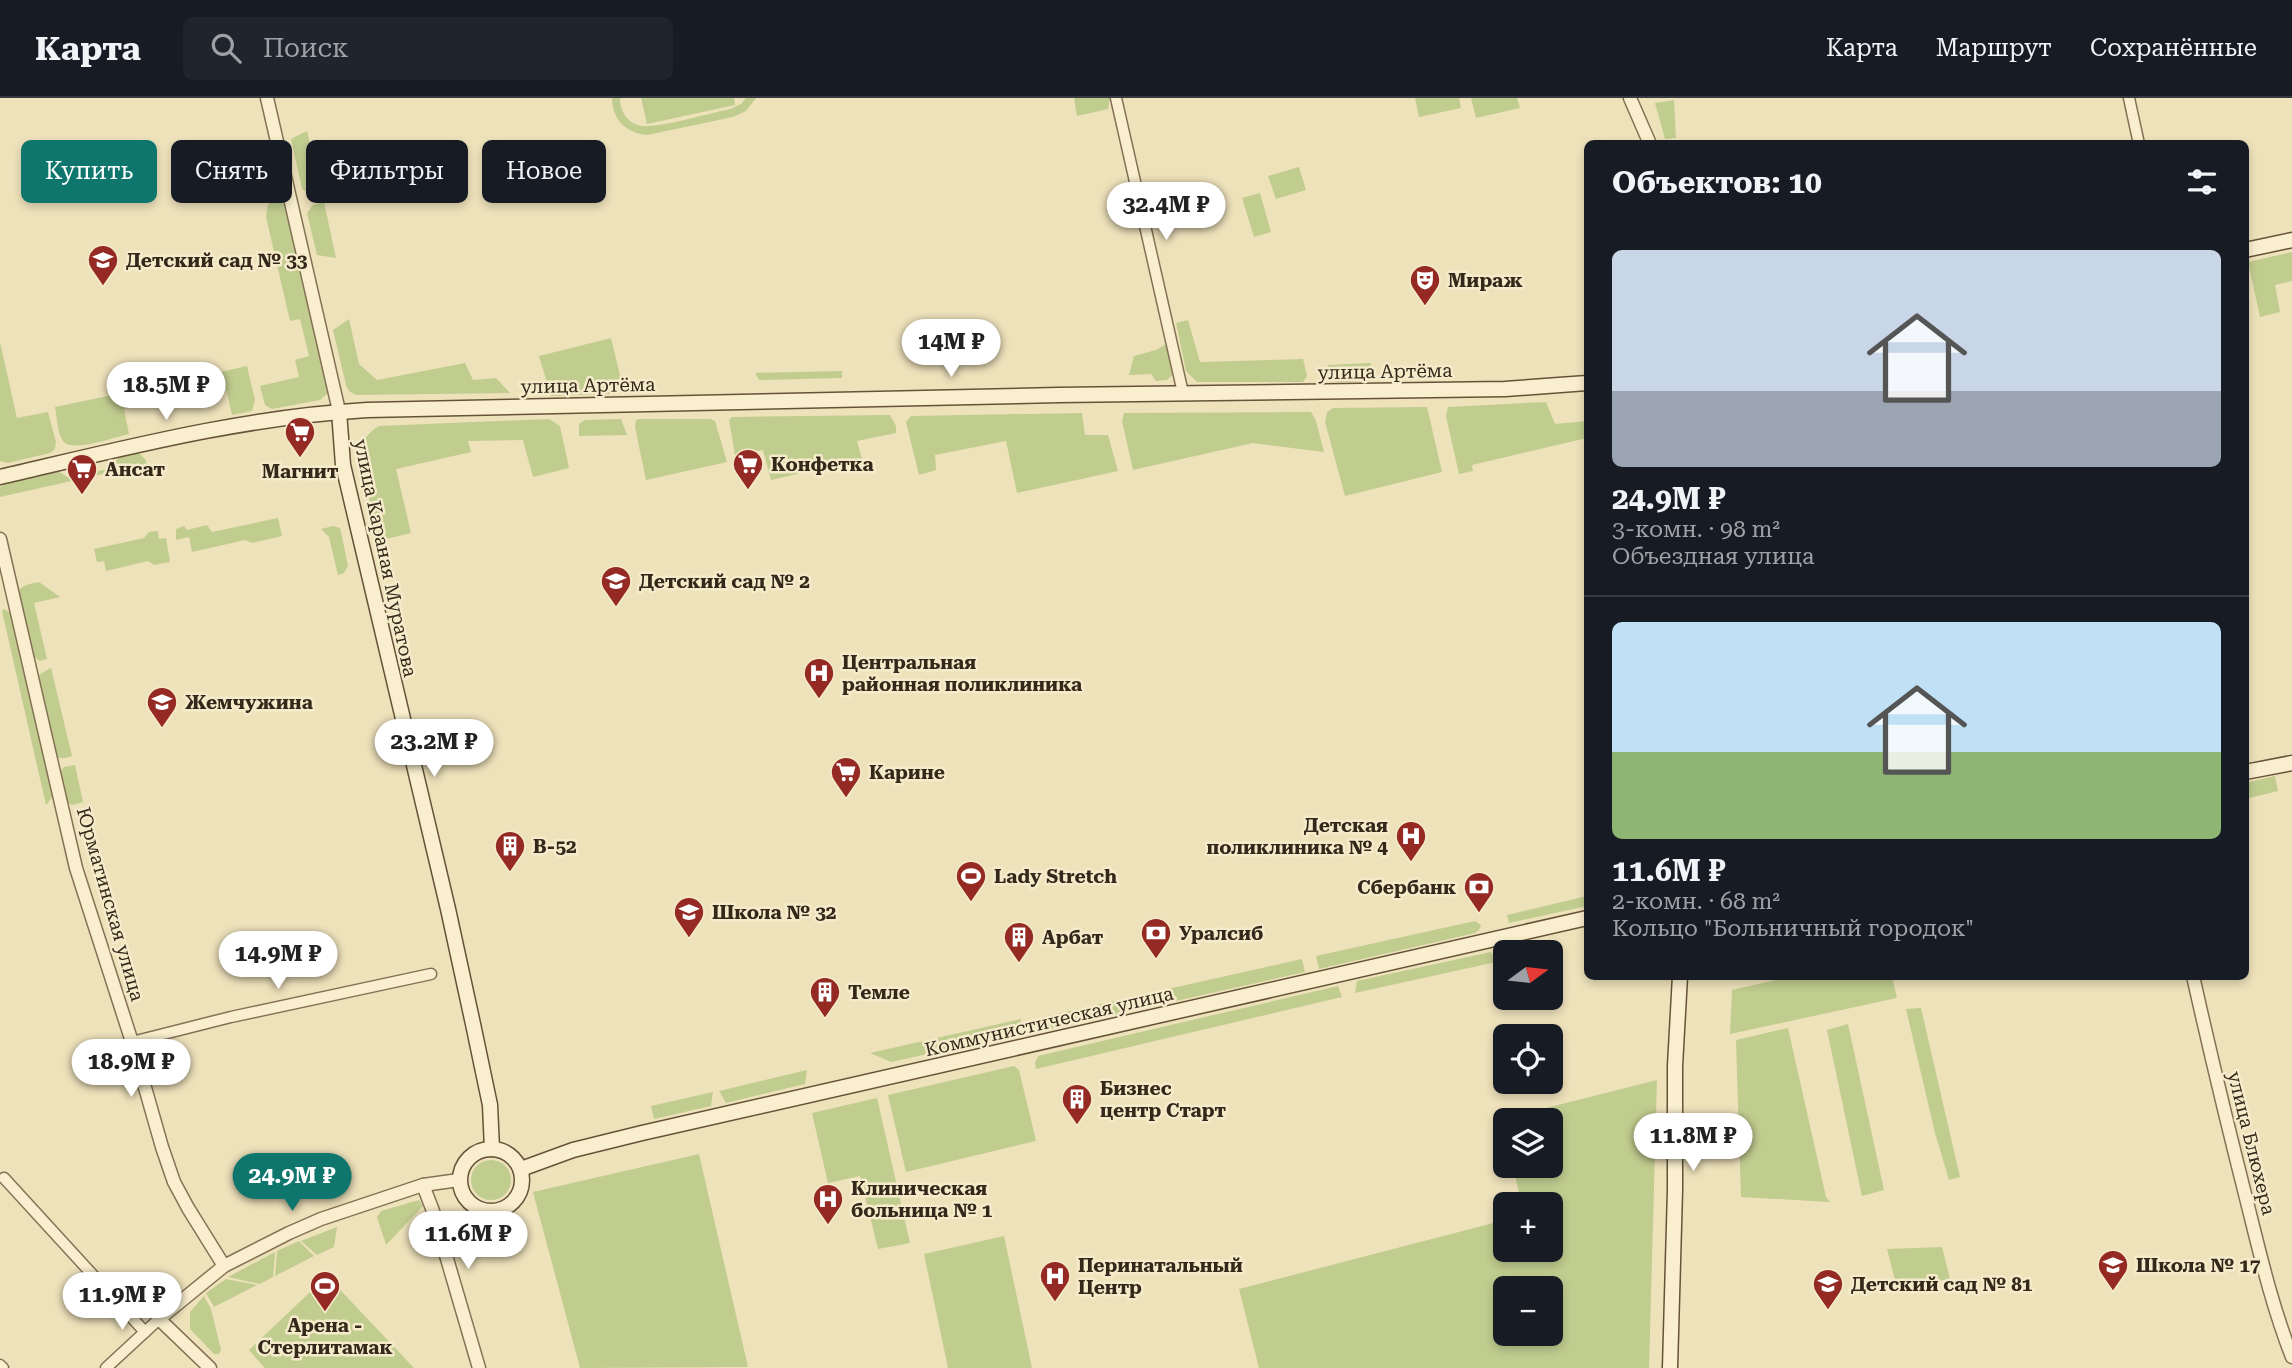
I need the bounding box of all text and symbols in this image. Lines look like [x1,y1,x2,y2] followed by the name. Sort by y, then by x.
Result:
[183,17,673,80] search box
[35,29,141,68] text: Карта
[207,29,245,67] icon: search
[263,33,349,63] text: Поиск
[1826,34,1898,62] text: Карта
[1936,34,2052,62] text: Маршрут
[2090,34,2257,62] text: Сохранённые
[21,140,157,203] chip: Купить
[171,140,292,203] chip: Снять
[306,140,468,203] chip: Фильтры
[482,140,606,203] chip: Новое
[2183,163,2221,201] icon: filters
[1612,165,1822,200] text: Объектов: 10
[1101,183,1231,242] pin: 32.4M ₽
[1123,191,1209,218] text: 32.4M ₽
[86,243,120,287] school or university icon: Детский сад № 33
[126,249,308,272] place label: Детский сад № 33
[1408,263,1442,307] theatre icon: Мираж
[1448,269,1523,292] place label: Мираж
[1854,295,1980,421] icon: home
[902,320,1000,379] pin: 14M ₽
[918,328,984,355] text: 14M ₽
[1317,359,1453,384] street label: улица Артёма
[101,362,231,422] pin: 18.5M ₽
[123,371,209,398] text: 18.5M ₽
[520,373,656,398] street label: улица Артёма
[283,415,317,459] supermarket icon: Магнит
[349,437,422,680] street label: улица Караная Муратова
[731,447,765,491] supermarket icon: Конфетка
[65,452,99,496] supermarket icon: Ансат
[771,453,874,476] place label: Конфетка
[105,458,166,481] place label: Ансат
[262,460,339,483] place label: Магнит
[1612,481,1725,516] text: 24.9M ₽
[1612,516,1780,543] text: 3-комн. · 98 m²
[1612,543,1814,570] text: Объездная улица
[599,564,633,608] school or university icon: Детский сад № 2
[639,570,810,593] place label: Детский сад № 2
[842,651,1082,696] place label: Центральная районная поликлиника
[802,656,836,700] hospital icon: Центральная районная поликлиника
[1854,667,1980,793] icon: home
[145,685,179,729] school or university icon: Жемчужина
[185,691,313,714] place label: Жемчужина
[369,720,499,779] pin: 23.2M ₽
[391,728,477,755] text: 23.2M ₽
[829,755,863,799] supermarket icon: Карине
[869,761,945,784] place label: Карине
[72,805,149,1004] street label: Юрматинская улица
[1206,814,1388,859] place label: Детская поликлиника № 4
[1394,819,1428,863] hospital icon: Детская поликлиника № 4
[493,829,527,873] building icon: B-52
[533,835,577,858] place label: B-52
[1612,853,1725,888] text: 11.6M ₽
[954,859,988,903] sports icon: Lady Stretch
[994,865,1117,888] place label: Lady Stretch
[1462,870,1496,914] bank icon: Сбербанк
[1357,876,1456,899] place label: Сбербанк
[1612,888,1780,915] text: 2-комн. · 68 m²
[672,895,706,939] school or university icon: Школа № 32
[712,901,836,924] place label: Школа № 32
[1612,915,1974,942] text: Кольцо "Больничный городок"
[1139,916,1173,960] bank icon: Уралсиб
[1002,920,1036,964] building icon: Арбат
[1179,922,1263,945] place label: Уралсиб
[1042,926,1104,949] place label: Арбат
[213,932,343,991] pin: 14.9M ₽
[235,940,321,967] text: 14.9M ₽
[1493,940,1563,1010] north arrow
[1493,940,1563,1346] map controls
[808,975,842,1019] building icon: Темле
[848,981,910,1004] place label: Темле
[922,981,1176,1061] street label: Коммунистическая улица
[1493,1024,1563,1094] button: locate
[66,1040,196,1099] pin: 18.9M ₽
[88,1048,174,1075] text: 18.9M ₽
[2223,1069,2281,1218] street label: улица Блюхера
[1100,1077,1226,1122] place label: Бизнес центр Старт
[1060,1082,1094,1126] building icon: Бизнес центр Старт
[1493,1108,1563,1178] button: layers
[1628,1114,1758,1173] pin: 11.8M ₽
[1650,1122,1736,1149] text: 11.8M ₽
[227,1154,357,1213] pin: 24.9M ₽
[249,1162,335,1189] text: 24.9M ₽
[851,1177,993,1222] place label: Клиническая больница № 1
[811,1182,845,1226] hospital icon: Клиническая больница № 1
[1493,1192,1563,1262] button: +
[403,1212,533,1271] pin: 11.6M ₽
[425,1220,511,1247] text: 11.6M ₽
[2096,1248,2130,1292] school or university icon: Школа № 17
[1078,1254,1243,1299] place label: Перинатальный Центр
[2136,1254,2261,1277] place label: Школа № 17
[1038,1259,1072,1303] hospital icon: Перинатальный Центр
[1811,1267,1845,1311] school or university icon: Детский сад № 81
[308,1269,342,1313] sports icon: Арена - Стерлитамак
[57,1272,187,1332] pin: 11.9M ₽
[1851,1273,2033,1296] place label: Детский сад № 81
[1493,1276,1563,1346] button: −
[79,1281,165,1308] text: 11.9M ₽
[257,1314,393,1359] place label: Арена - Стерлитамак

